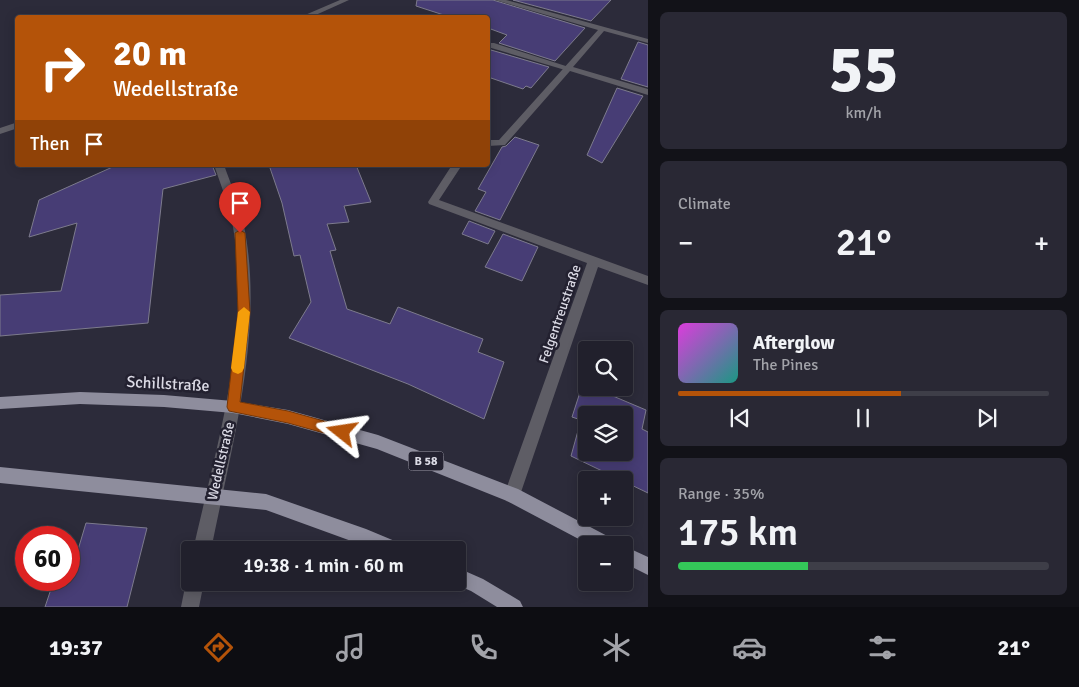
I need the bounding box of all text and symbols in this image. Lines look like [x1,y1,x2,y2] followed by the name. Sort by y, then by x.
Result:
[828,30,899,110] text: 55
[113,32,187,75] text: 20 m
[30,35,95,100] icon: right
[113,75,238,102] text: Wedellstraße
[845,103,882,123] text: km/h
[80,130,108,158] icon: arrive
[30,132,70,156] text: Then
[219,182,261,233] pin
[226,189,254,217] icon: arrive
[678,194,731,214] text: Climate
[836,219,891,266] text: 21°
[678,226,693,260] text: −
[1034,226,1049,260] text: +
[535,262,585,366] street label: Felgentreustraße
[753,331,835,355] text: Afterglow
[578,341,633,591] map controls
[578,341,633,396] button: search
[753,355,818,375] text: The Pines
[126,372,210,396] street label: Schillstraße
[726,404,754,432] icon: previous
[849,404,877,432] icon: pause
[973,404,1001,432] icon: next
[315,405,367,457] position arrow
[578,406,633,461] button: layers
[204,420,238,502] street label: Wedellstraße
[408,452,444,471] road number: B 58
[578,471,633,526] button: +
[678,484,764,504] text: Range · 35%
[678,509,798,556] text: 175 km
[15,526,80,591] speed limit sign: 60
[578,536,633,591] button: −
[243,554,404,578] text: 19:38 · 1 min · 60 m
[201,630,236,665] icon: directions
[333,630,368,665] icon: music
[466,630,501,665] icon: phone
[599,630,634,665] icon: climate
[732,630,767,665] icon: car
[865,630,900,665] icon: filters
[49,634,103,661] text: 19:37
[997,634,1030,661] text: 21°

